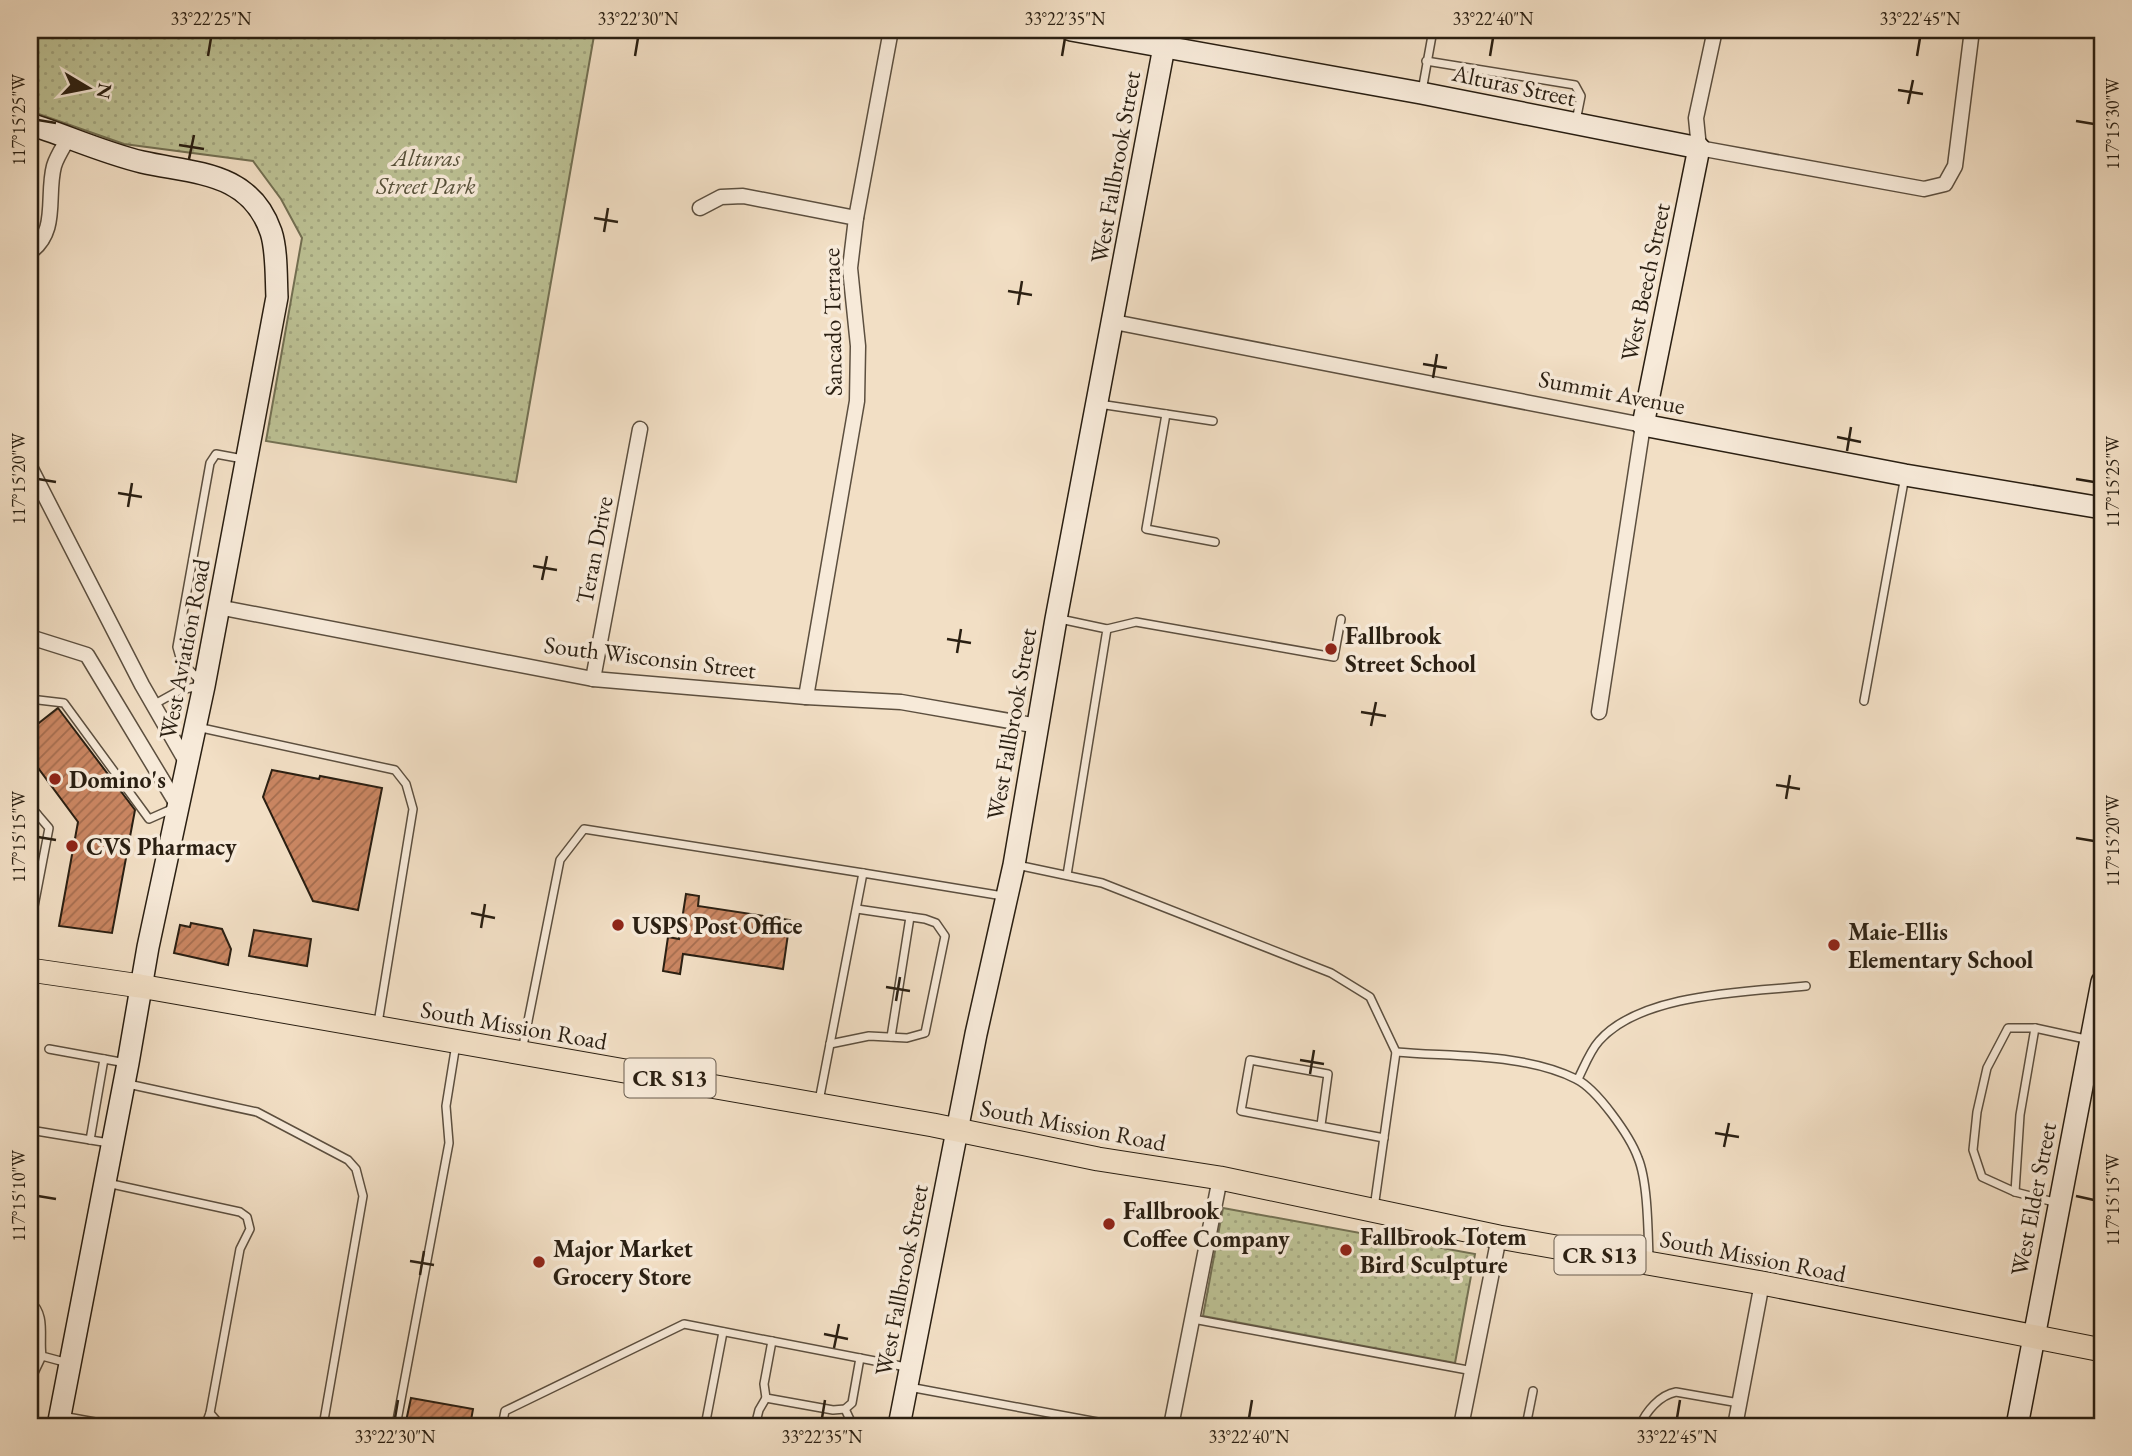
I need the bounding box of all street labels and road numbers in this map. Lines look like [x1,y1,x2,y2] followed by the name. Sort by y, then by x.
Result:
[1448,57,1579,113] street label: Alturas Street
[1083,68,1147,265] street label: West Fallbrook Street
[1613,200,1677,364] street label: West Beech Street
[815,248,849,396] street label: Sancado Terrace
[1536,363,1688,421] street label: Summit Avenue
[568,493,620,607] street label: Teran Drive
[151,555,217,742] street label: West Aviation Road
[979,625,1043,822] street label: West Fallbrook Street
[542,629,758,685] street label: South Wisconsin Street
[418,993,611,1057] street label: South Mission Road
[624,1058,716,1098] road number: CR S13
[977,1092,1169,1158] street label: South Mission Road
[2003,1119,2063,1278] street label: West Elder Street
[867,1181,935,1378] street label: West Fallbrook Street
[1657,1223,1849,1289] street label: South Mission Road
[1554,1236,1646,1274] road number: CR S13

